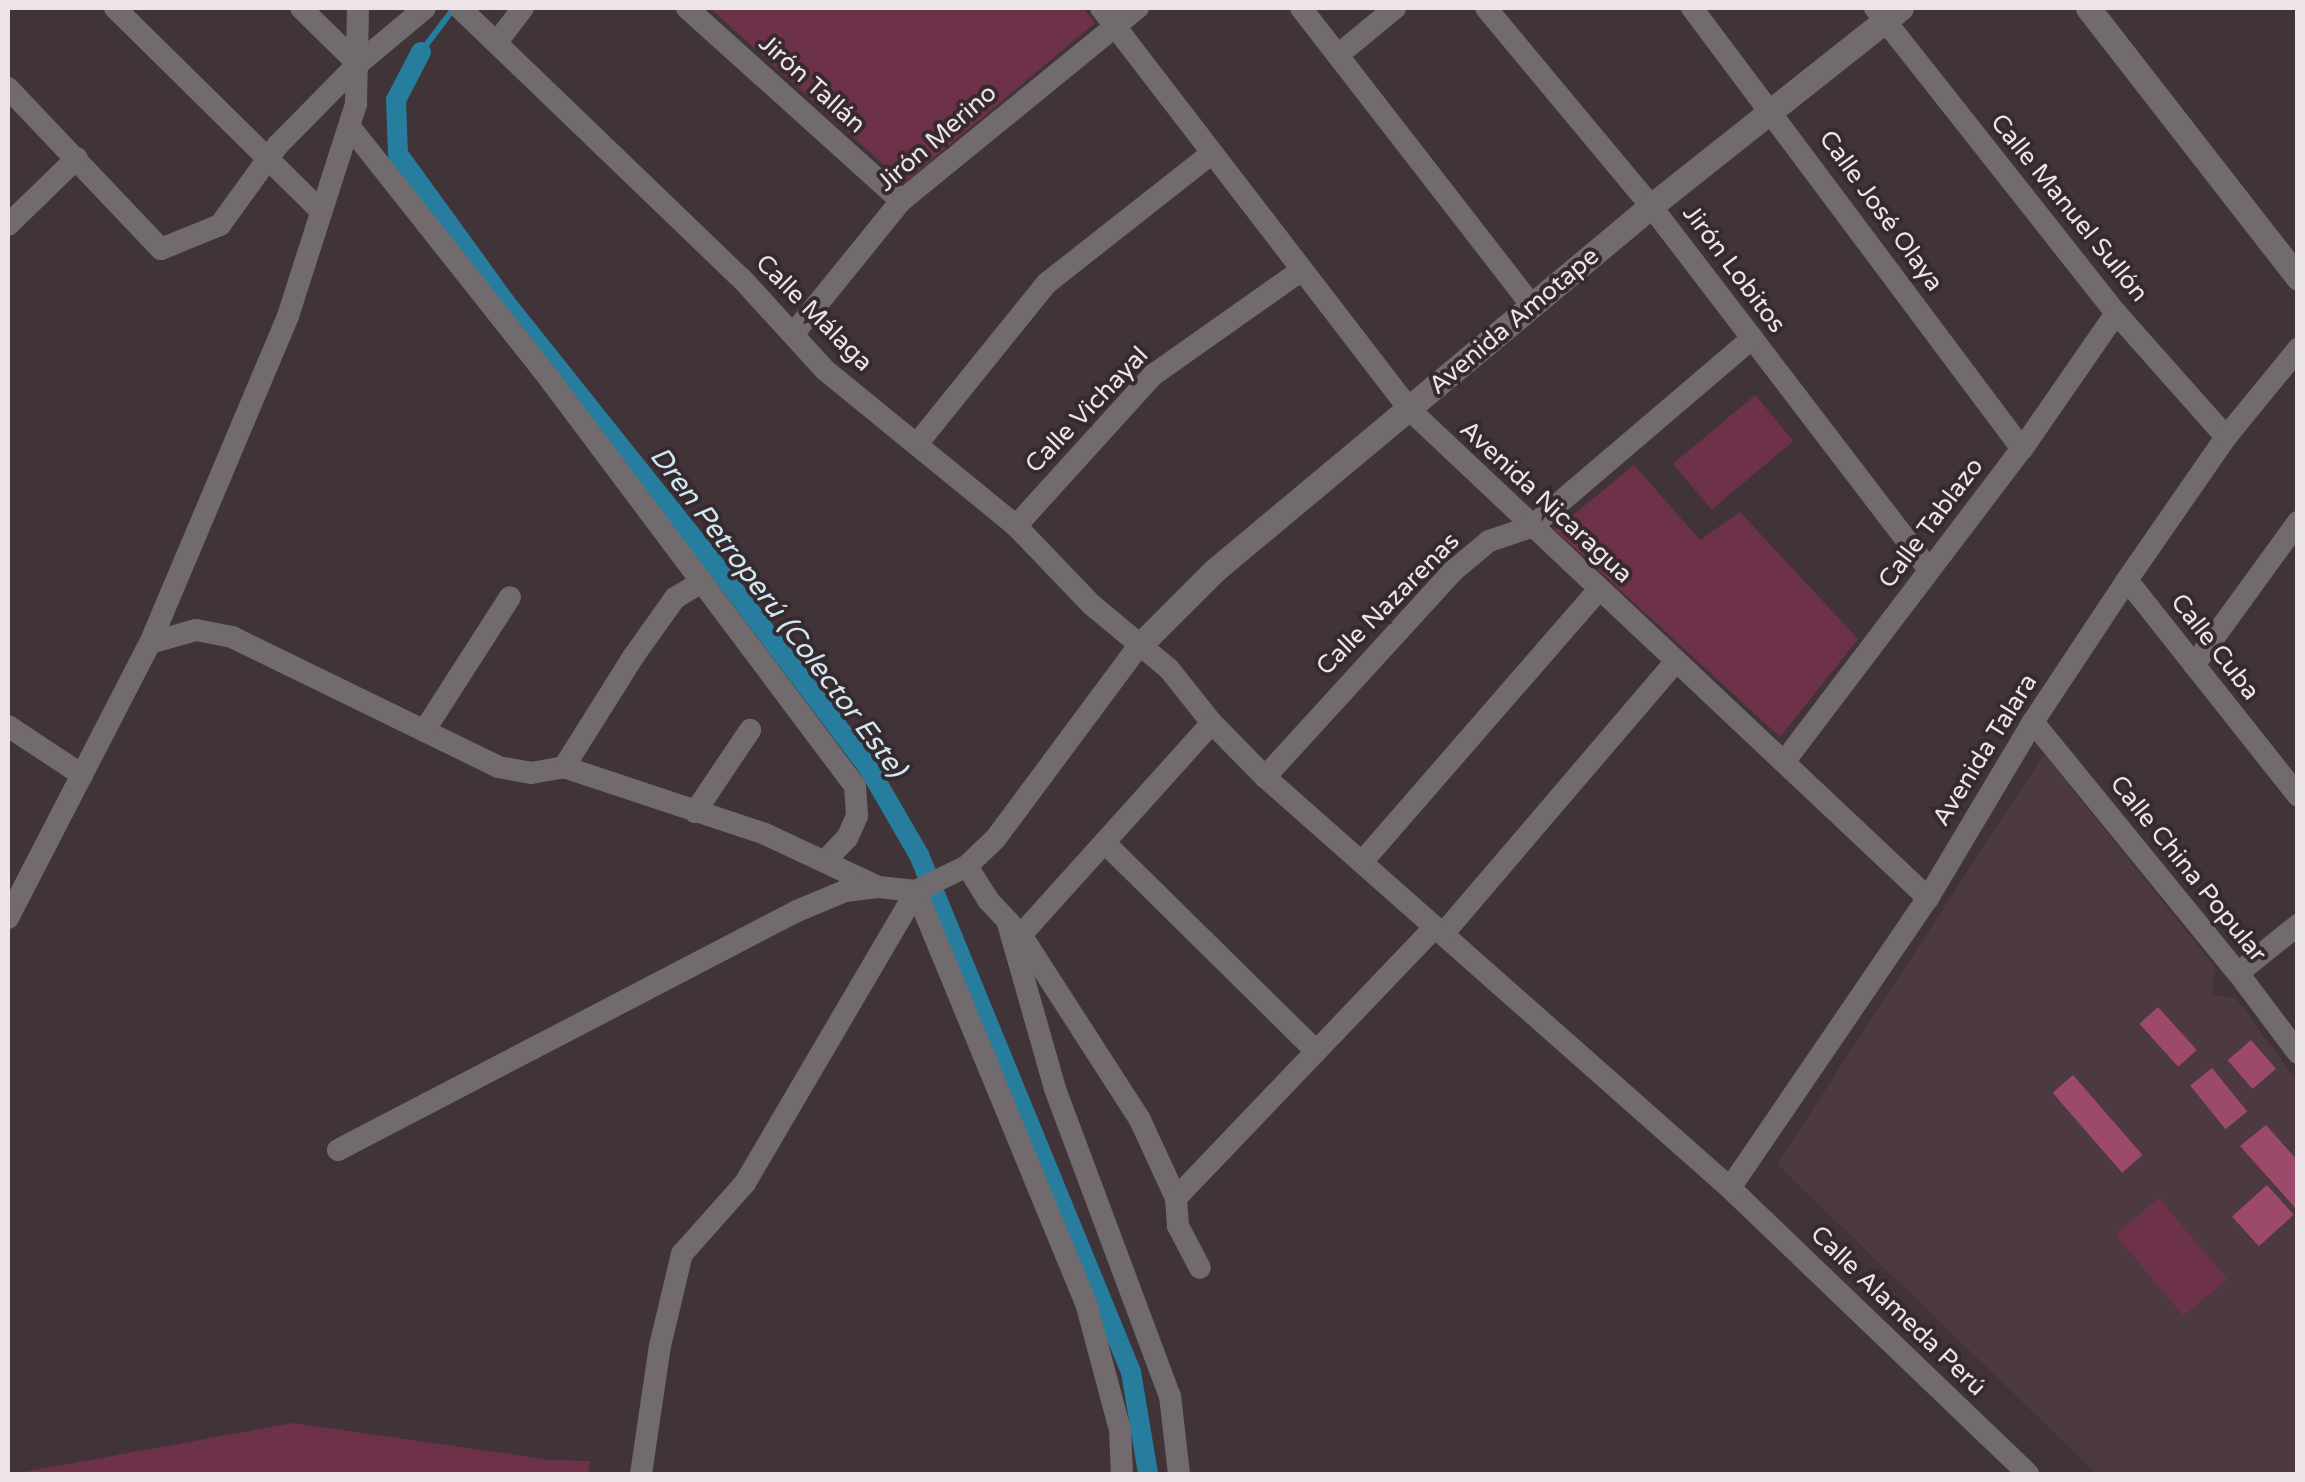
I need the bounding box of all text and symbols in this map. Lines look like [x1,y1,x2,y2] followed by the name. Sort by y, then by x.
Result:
[753,28,871,140] street label: Jirón Tallán
[871,78,1003,198] street label: Jirón Merino
[1984,108,2154,308] street label: Calle Manuel Sullón
[1813,125,1949,297] street label: Calle José Olaya
[1676,199,1792,339] street label: Jirón Lobitos
[1423,241,1605,401] street label: Avenida Amotape
[749,248,879,378] street label: Calle Málaga
[1019,341,1155,479] street label: Calle Vichayal
[1454,414,1638,590] street label: Avenida Nicaragua
[643,440,913,784] water label: Dren Petroperú (Colector Este)
[1872,452,1990,594] street label: Calle Tablazo
[1310,526,1466,682] street label: Calle Nazarenas
[2164,588,2266,706] street label: Calle Cuba
[1926,668,2044,832] street label: Avenida Talara
[2103,770,2273,968] street label: Calle China Popular
[1804,1220,1992,1402] street label: Calle Alameda Perú

